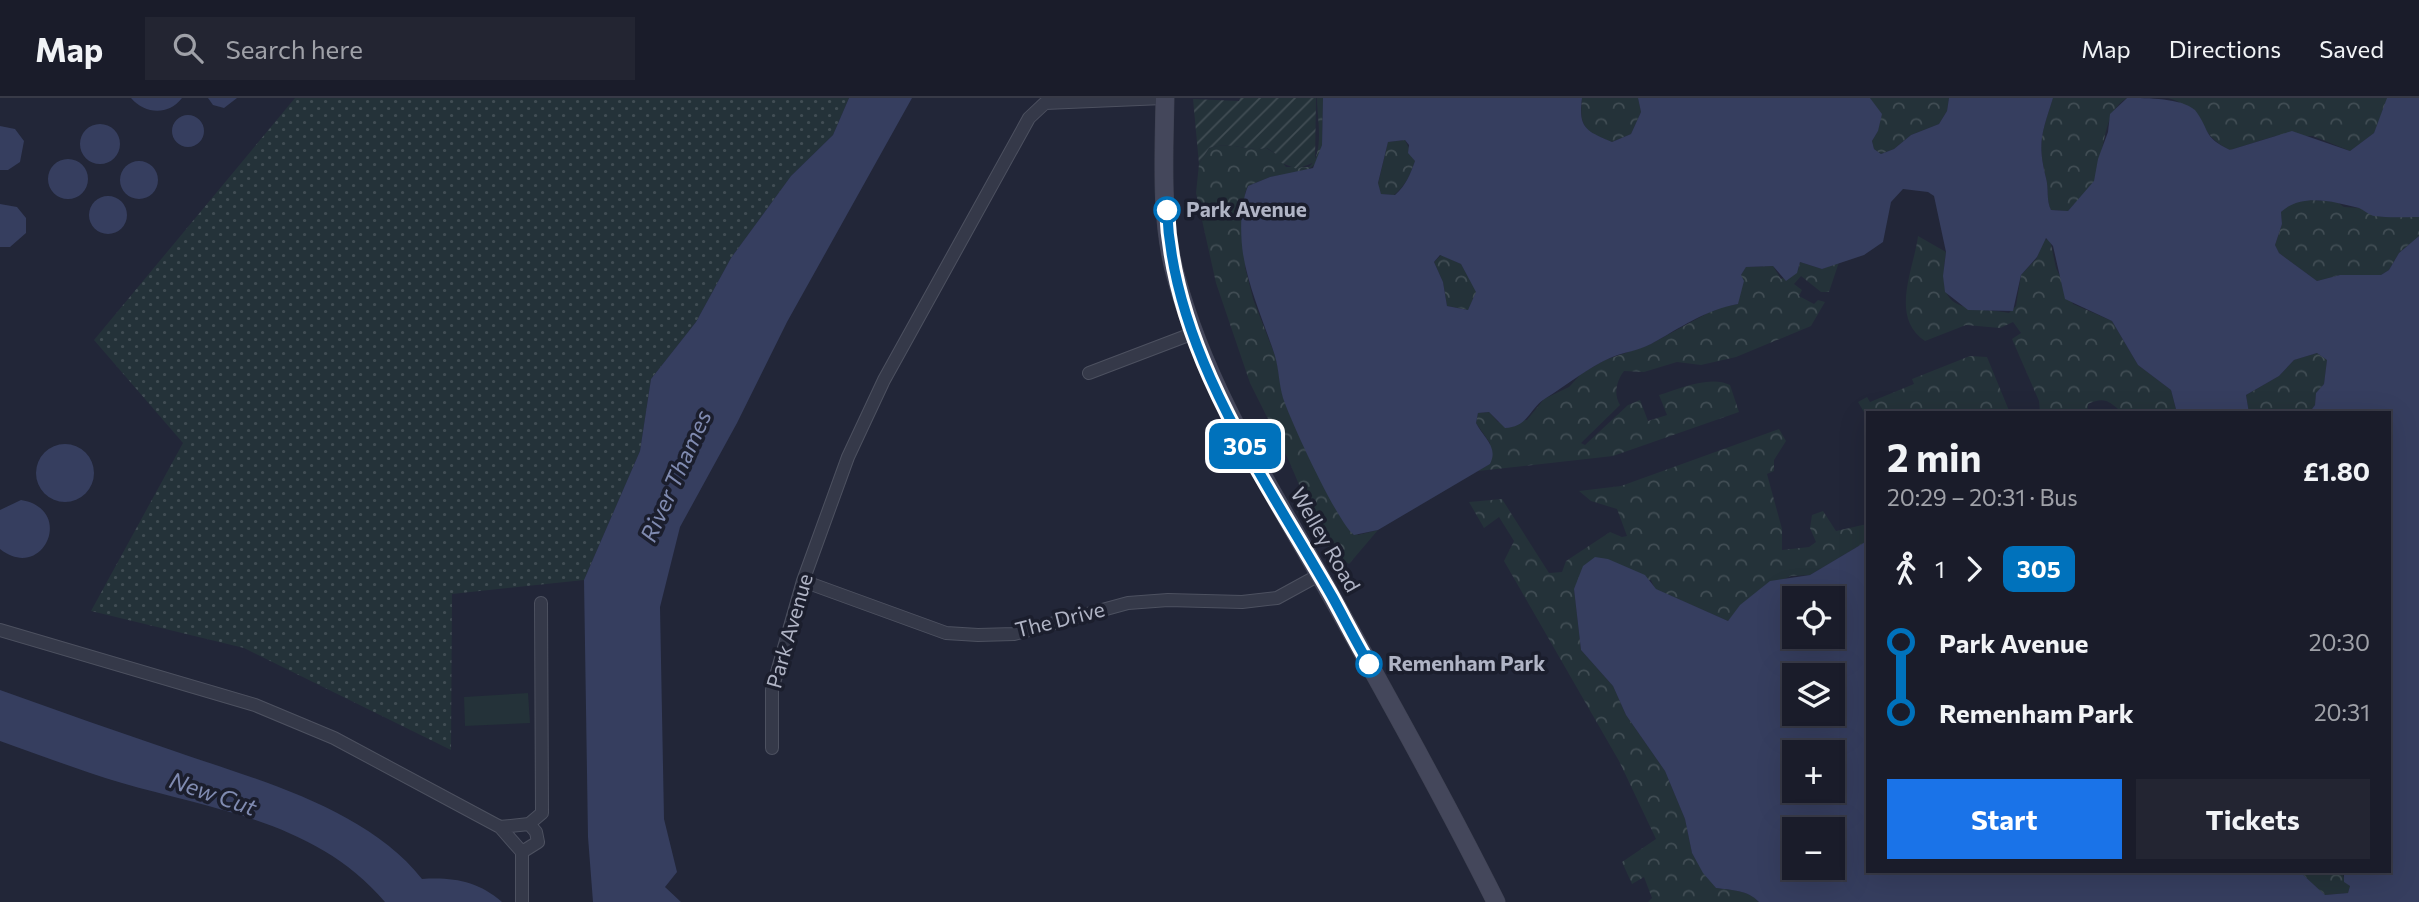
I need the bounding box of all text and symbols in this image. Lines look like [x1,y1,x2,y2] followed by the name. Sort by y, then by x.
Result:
[145,17,635,80] search box
[35,28,103,69] text: Map
[169,29,207,67] icon: search
[225,33,363,64] text: Search here
[2081,34,2131,63] text: Map
[2169,34,2281,63] text: Directions
[2319,34,2384,63] text: Saved
[1186,196,1307,221] place label: Park Avenue
[1154,197,1180,223] marker: Park Avenue
[634,405,717,546] water label: River Thames
[1205,423,1285,469] line badge: 305
[1223,431,1267,460] text: 305
[1887,433,1982,480] text: 2 min
[2303,455,2370,486] text: £1.80
[1286,483,1366,596] street label: Welley Road
[1887,483,2078,511] text: 20:29 – 20:31 · Bus
[1887,550,1925,588] icon: walk
[1955,550,1993,588] icon: forward
[2017,554,2061,583] text: 305
[1935,555,1945,583] text: 1
[760,570,817,691] street label: Park Avenue
[1782,586,1845,880] map controls
[1782,586,1845,649] button: locate
[1012,595,1107,642] street label: The Drive
[1939,627,2088,658] text: Park Avenue
[2309,628,2370,656] text: 20:30
[1388,650,1545,675] place label: Remenham Park
[1356,651,1382,677] marker: Remenham Park
[1782,663,1845,726] button: layers
[1939,697,2134,728] text: Remenham Park
[2314,698,2370,726] text: 20:31
[1782,740,1845,803] button: +
[166,765,261,821] water label: New Cut
[1887,779,2122,859] button: Start
[2136,779,2370,859] button: Tickets
[1782,817,1845,880] button: −

